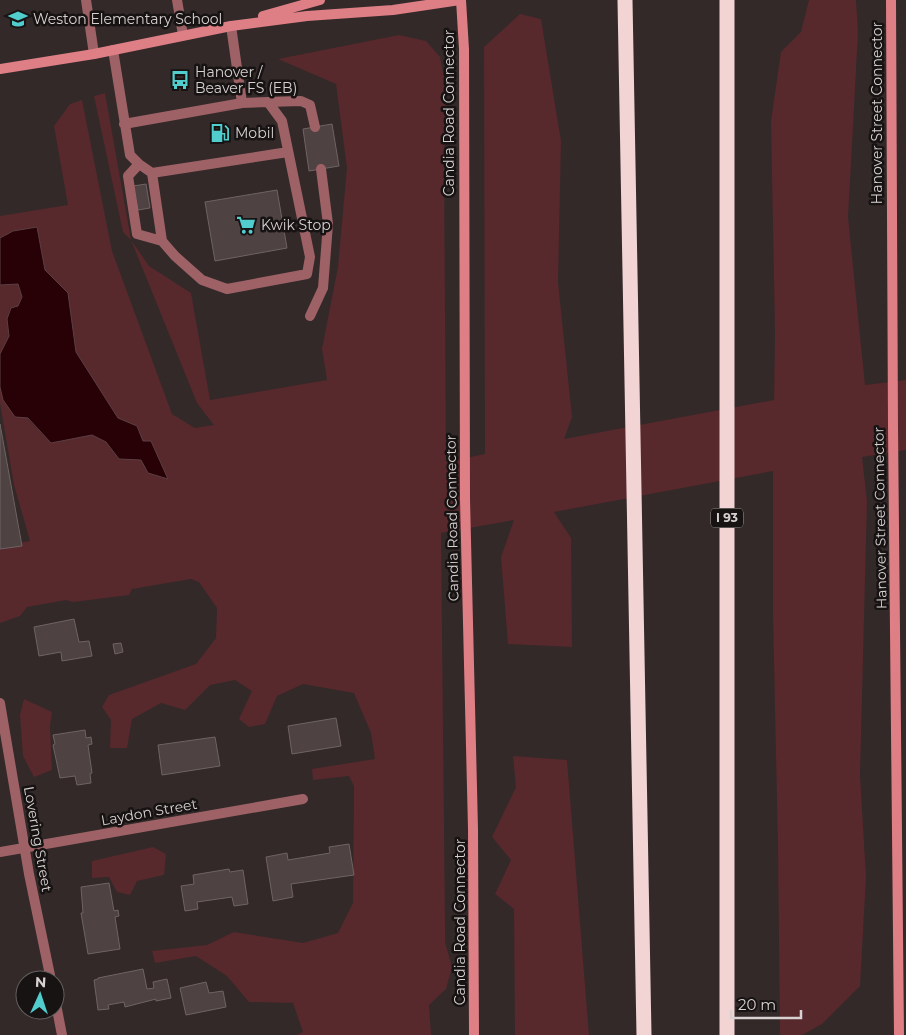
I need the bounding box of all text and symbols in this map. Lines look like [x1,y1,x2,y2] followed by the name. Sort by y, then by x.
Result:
[7,8,29,30] school or university icon: Weston Elementary School
[33,10,222,28] place label: Weston Elementary School
[868,21,886,204] street label: Hanover Street Connector
[440,29,458,196] street label: Candia Road Connector
[195,63,297,97] place label: Hanover / Beaver FS (EB)
[169,69,191,91] bus stop icon: Hanover / Beaver FS (EB)
[209,122,231,144] fuel station icon: Mobil
[235,124,274,142] place label: Mobil
[235,214,257,236] supermarket icon: Kwik Stop
[261,216,331,234] place label: Kwik Stop
[869,426,891,609] street label: Hanover Street Connector
[442,434,462,601] street label: Candia Road Connector
[711,508,743,528] road number: I 93
[20,785,56,893] street label: Lovering Street
[100,795,199,829] street label: Laydon Street
[451,838,469,1005] street label: Candia Road Connector
[15,970,65,1020] north arrow
[35,973,47,991] text: N
[731,988,801,1020] scale bar
[738,995,776,1014] text: 20 m

